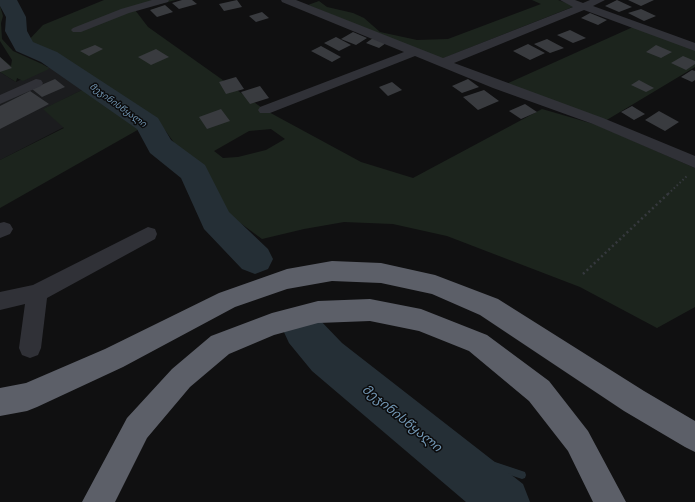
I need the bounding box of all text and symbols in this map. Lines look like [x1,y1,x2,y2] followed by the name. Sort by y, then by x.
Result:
[87,81,149,129] water label: მეჯინისწყალი
[359,381,445,455] water label: მეჯინისწყალი

